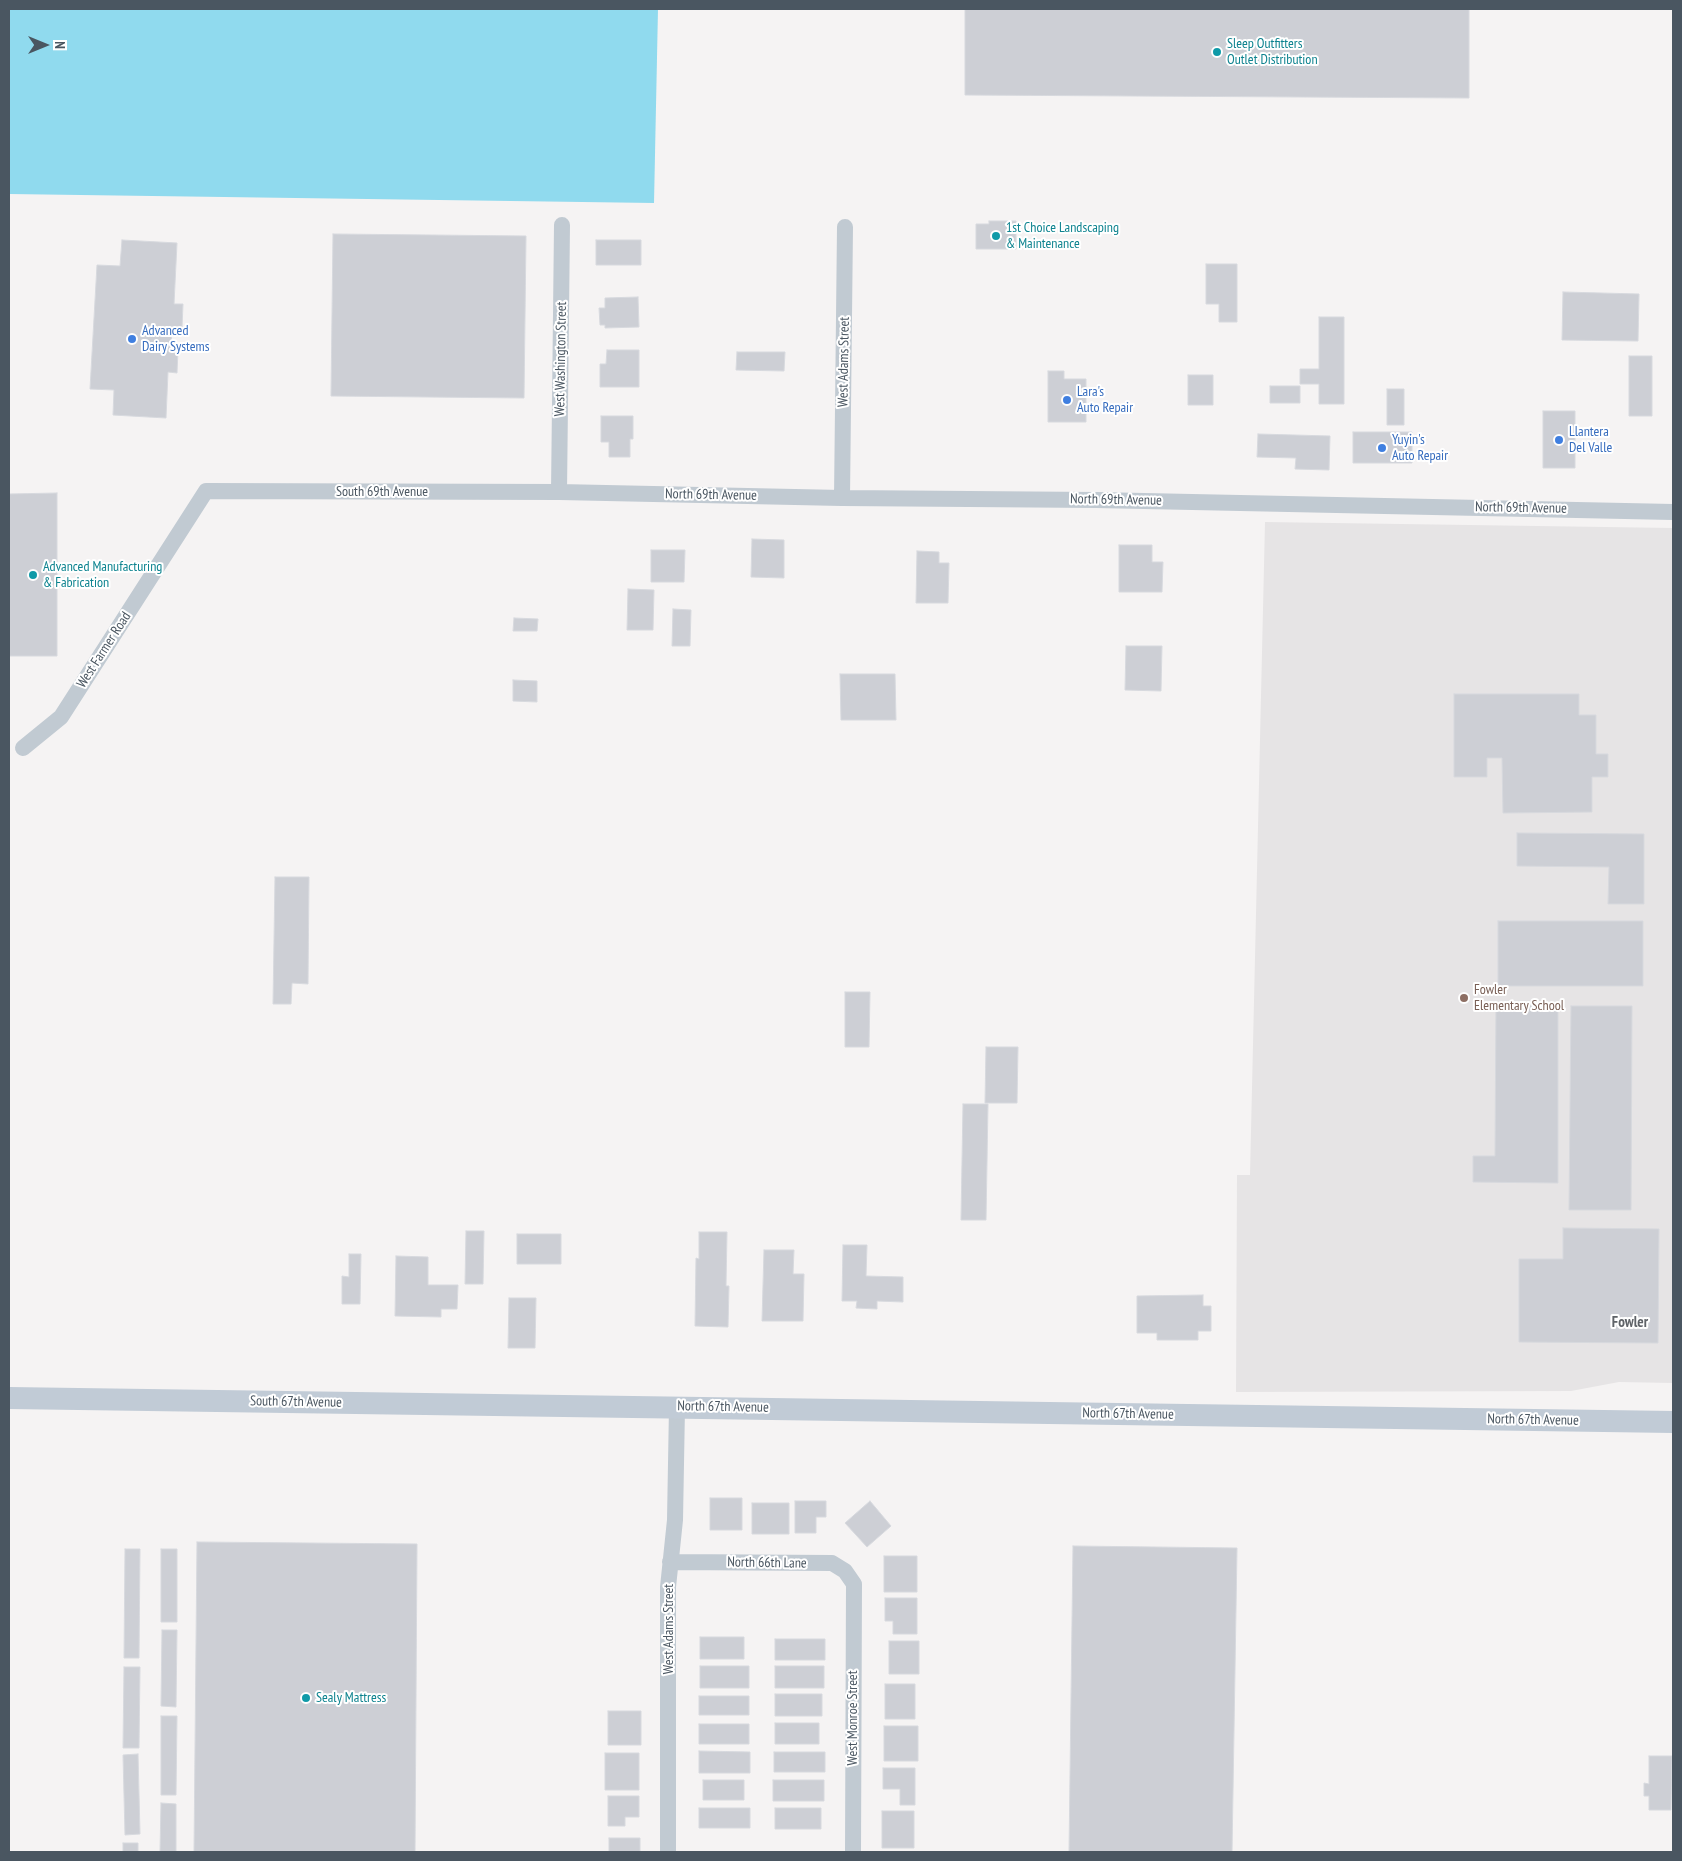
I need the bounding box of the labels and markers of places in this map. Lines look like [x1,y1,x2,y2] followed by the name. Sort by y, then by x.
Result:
[1227,36,1318,68] place label: Sleep Outfitters Outlet Distribution
[1211,46,1223,58] marker: Sleep Outfitters Outlet Distribution
[1006,220,1119,252] place label: 1st Choice Landscaping & Maintenance
[990,230,1002,242] marker: 1st Choice Landscaping & Maintenance
[142,323,209,356] place label: Advanced Dairy Systems
[126,333,138,345] marker: Advanced Dairy Systems
[1077,384,1133,417] place label: Lara's Auto Repair
[1061,394,1073,406] marker: Lara's Auto Repair
[1569,424,1612,457] place label: Llantera Del Valle
[1392,432,1448,464] place label: Yuyin's Auto Repair
[1553,434,1565,446] marker: Llantera Del Valle
[1376,442,1388,454] marker: Yuyin's Auto Repair
[43,559,162,592] place label: Advanced Manufacturing & Fabrication
[27,569,39,581] marker: Advanced Manufacturing & Fabrication
[1474,982,1564,1014] place label: Fowler Elementary School
[1458,992,1470,1004] marker: Fowler Elementary School
[316,1690,386,1706] place label: Sealy Mattress
[300,1692,312,1704] marker: Sealy Mattress

